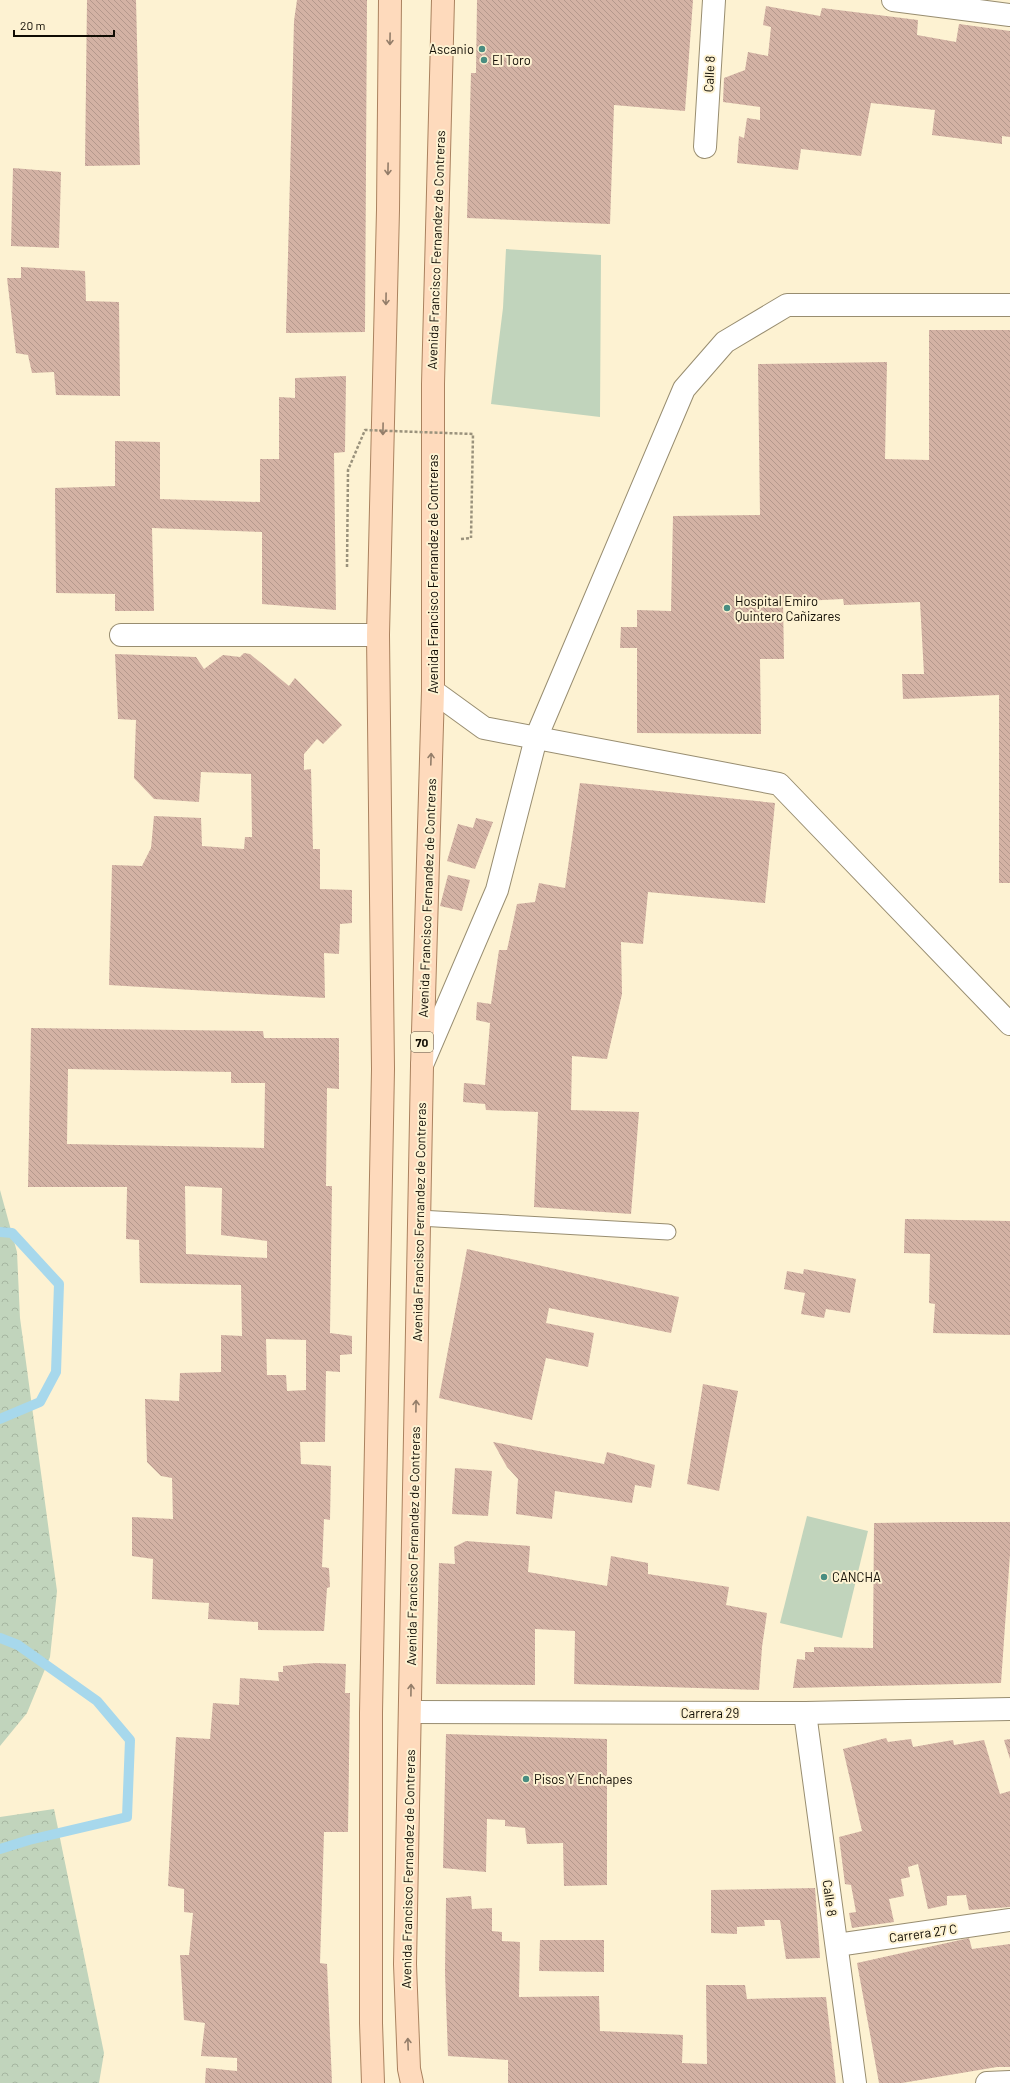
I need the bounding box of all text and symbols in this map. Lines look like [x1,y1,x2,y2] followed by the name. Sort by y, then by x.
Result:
[14,12,114,38] scale bar
[20,18,46,32] text: 20 m
[386,32,394,45] one-way arrow
[429,41,474,57] place label: Ascanio
[477,44,487,54] marker: Ascanio
[492,52,531,68] place label: El Toro
[479,55,489,65] marker: El Toro
[700,55,718,93] street label: Calle 8
[424,130,448,370] street label: Avenida Francisco Fernandez de Contreras
[384,162,392,175] one-way arrow
[382,292,390,305] one-way arrow
[379,422,387,435] one-way arrow
[425,454,441,694] street label: Avenida Francisco Fernandez de Contreras
[735,593,841,624] place label: Hospital Emiro Quintero Cañizares
[722,603,732,613] marker: Hospital Emiro Quintero Cañizares
[427,753,435,766] one-way arrow
[415,778,439,1018] street label: Avenida Francisco Fernandez de Contreras
[411,1032,433,1052] road number: 70
[409,1102,429,1342] street label: Avenida Francisco Fernandez de Contreras
[412,1400,420,1413] one-way arrow
[403,1426,423,1666] street label: Avenida Francisco Fernandez de Contreras
[832,1569,881,1585] place label: CANCHA
[819,1572,829,1582] marker: CANCHA
[407,1684,415,1697] one-way arrow
[681,1705,739,1721] street label: Carrera 29
[398,1749,418,1989] street label: Avenida Francisco Fernandez de Contreras
[534,1771,633,1787] place label: Pisos Y Enchapes
[521,1774,531,1784] marker: Pisos Y Enchapes
[820,1879,840,1917] street label: Calle 8
[888,1920,958,1946] street label: Carrera 27 C
[404,2038,412,2051] one-way arrow

